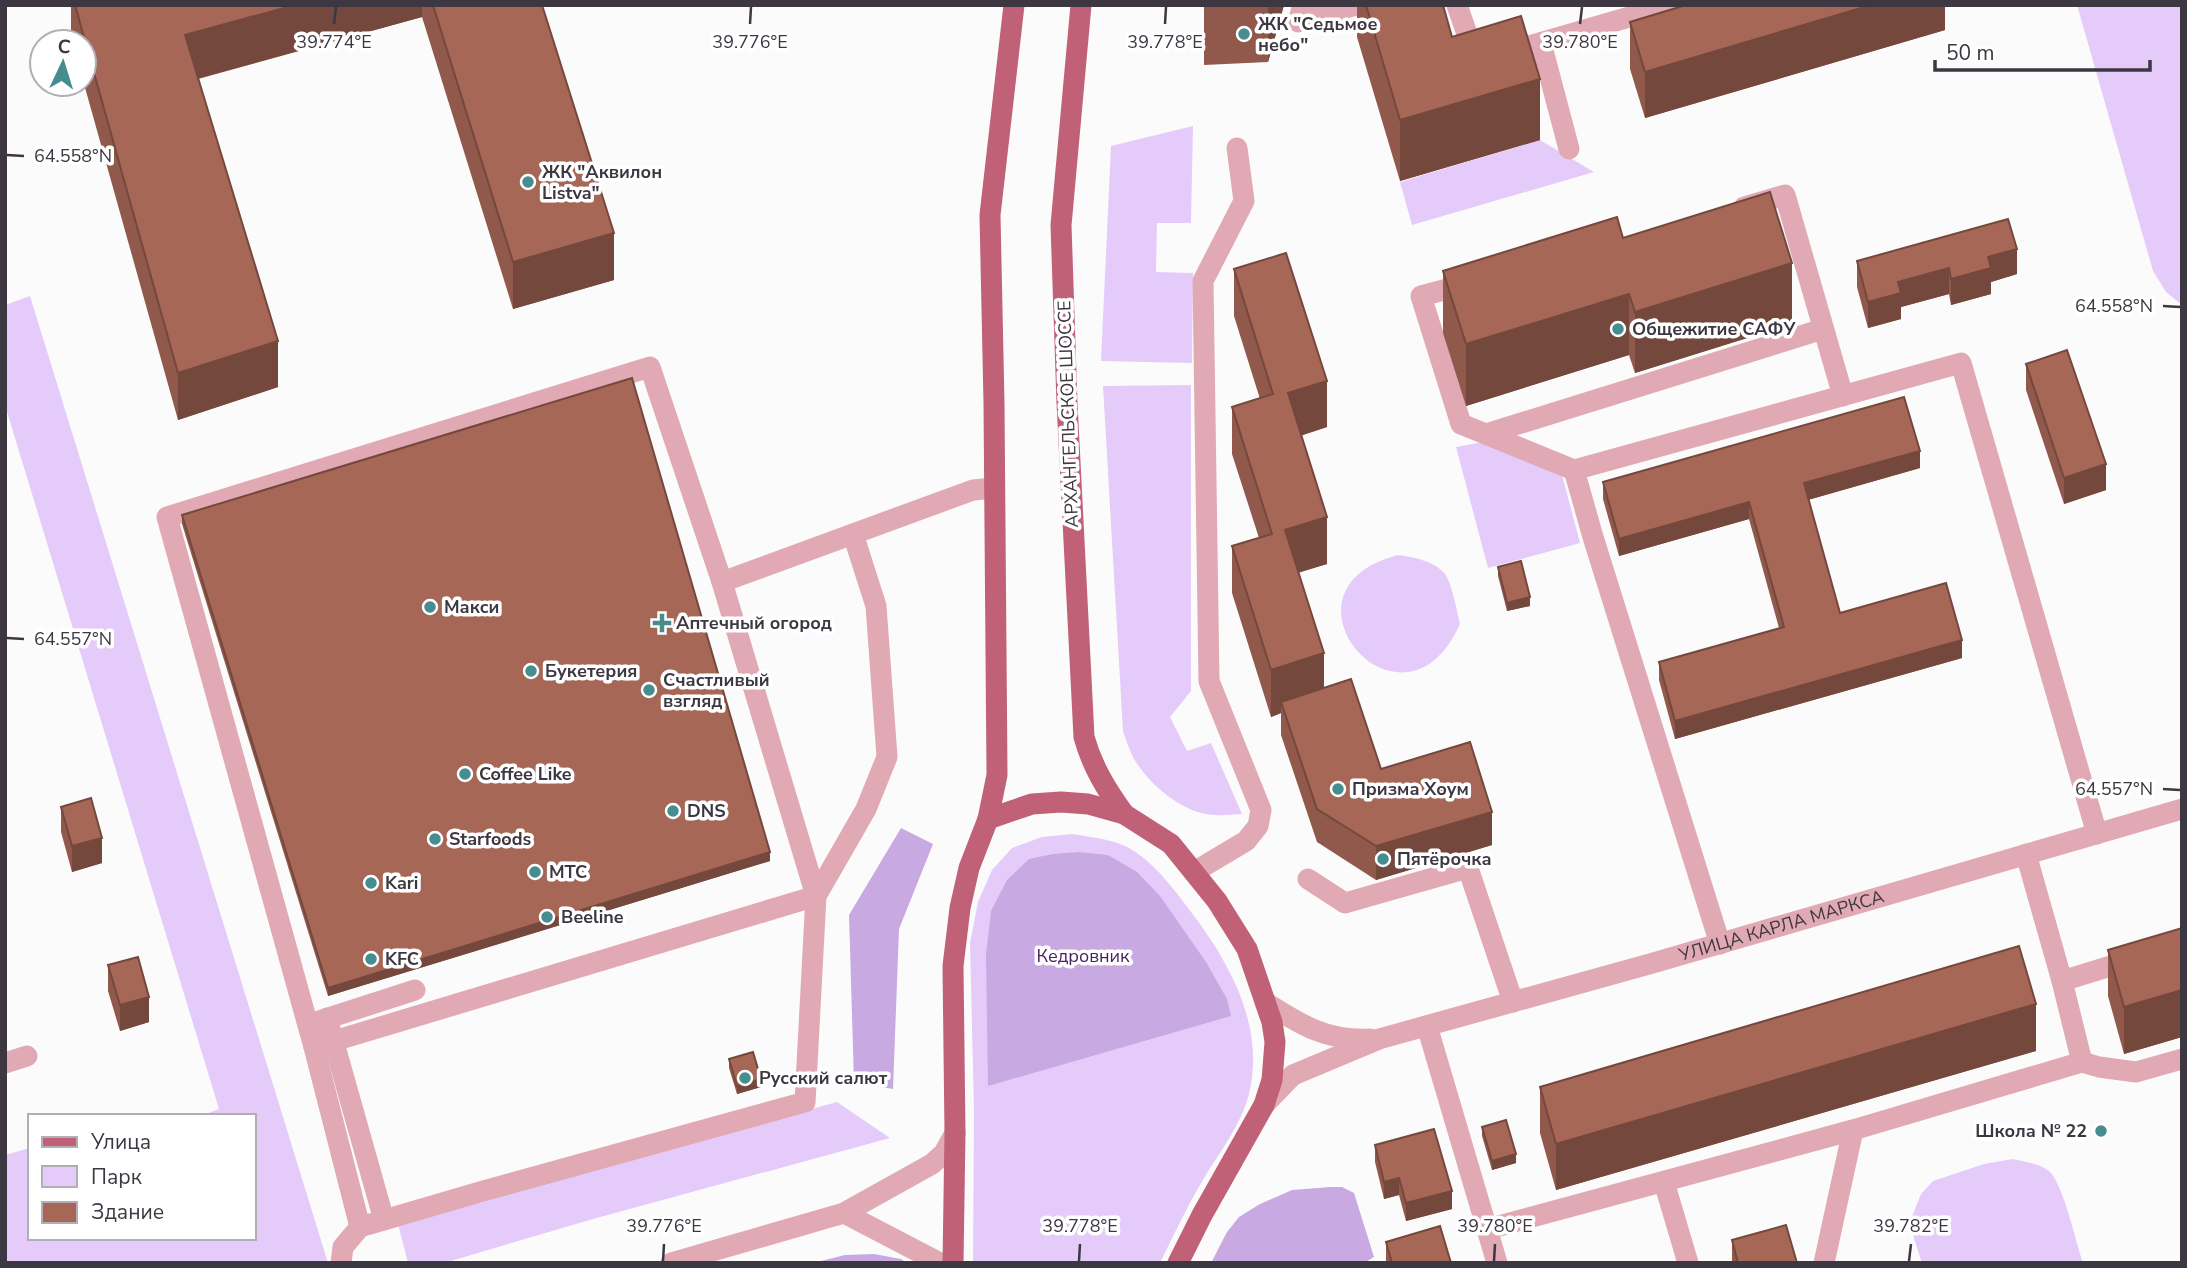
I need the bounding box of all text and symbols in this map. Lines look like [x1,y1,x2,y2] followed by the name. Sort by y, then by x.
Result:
[1258,12,1377,57] place label: ЖК "Седьмое небо"
[1236,26,1252,42] marker: ЖК "Седьмое небо"
[28,28,98,98] north arrow
[1935,28,2150,72] scale bar
[296,30,372,54] text: 39.774°E
[712,30,788,54] text: 39.776°E
[1127,30,1203,54] text: 39.778°E
[1542,30,1618,54] text: 39.780°E
[57,34,72,60] text: С
[1946,39,1995,67] text: 50 m
[34,144,112,168] text: 64.558°N
[542,160,662,205] place label: ЖК "Аквилон Listva"
[520,174,536,190] marker: ЖК "Аквилон Listva"
[2075,294,2153,318] text: 64.558°N
[1052,300,1084,528] street label: АРХАНГЕЛЬСКОЕ ШОССЕ
[1632,317,1797,341] place label: Общежитие САФУ
[1610,321,1626,337] marker: Общежитие САФУ
[444,595,499,619] place label: Макси
[422,599,438,615] marker: Макси
[676,611,832,635] place label: Аптечный огород
[654,615,670,631] marker: Аптечный огород
[34,627,112,651] text: 64.557°N
[545,659,637,683] place label: Букетерия
[523,663,539,679] marker: Букетерия
[663,668,770,713] place label: Счастливый взгляд
[641,682,657,698] marker: Счастливый взгляд
[479,762,572,786] place label: Coffee Like
[457,766,473,782] marker: Coffee Like
[1352,777,1469,801] place label: Призма Хоум
[2075,777,2153,801] text: 64.557°N
[1330,781,1346,797] marker: Призма Хоум
[687,799,726,823] place label: DNS
[665,803,681,819] marker: DNS
[449,827,531,851] place label: Starfoods
[427,831,443,847] marker: Starfoods
[1397,847,1492,871] place label: Пятёрочка
[1375,851,1391,867] marker: Пятёрочка
[549,860,587,884] place label: МТС
[527,864,543,880] marker: МТС
[385,871,418,895] place label: Kari
[363,875,379,891] marker: Kari
[1675,884,1887,967] street label: УЛИЦА КАРЛА МАРКСА
[561,905,624,929] place label: Beeline
[539,909,555,925] marker: Beeline
[1036,944,1130,968] park label: Кедровник
[385,947,419,971] place label: KFC
[363,951,379,967] marker: KFC
[759,1066,888,1090] place label: Русский салют
[737,1070,753,1086] marker: Русский салют
[28,1114,256,1240] legend
[1975,1119,2087,1143] place label: Школа № 22
[2093,1123,2109,1139] marker: Школа № 22
[90,1128,151,1156] text: Улица
[91,1163,143,1191] text: Парк
[91,1198,164,1226] text: Здание
[626,1214,702,1238] text: 39.776°E
[1042,1214,1118,1238] text: 39.778°E
[1457,1214,1533,1238] text: 39.780°E
[1873,1214,1949,1238] text: 39.782°E

